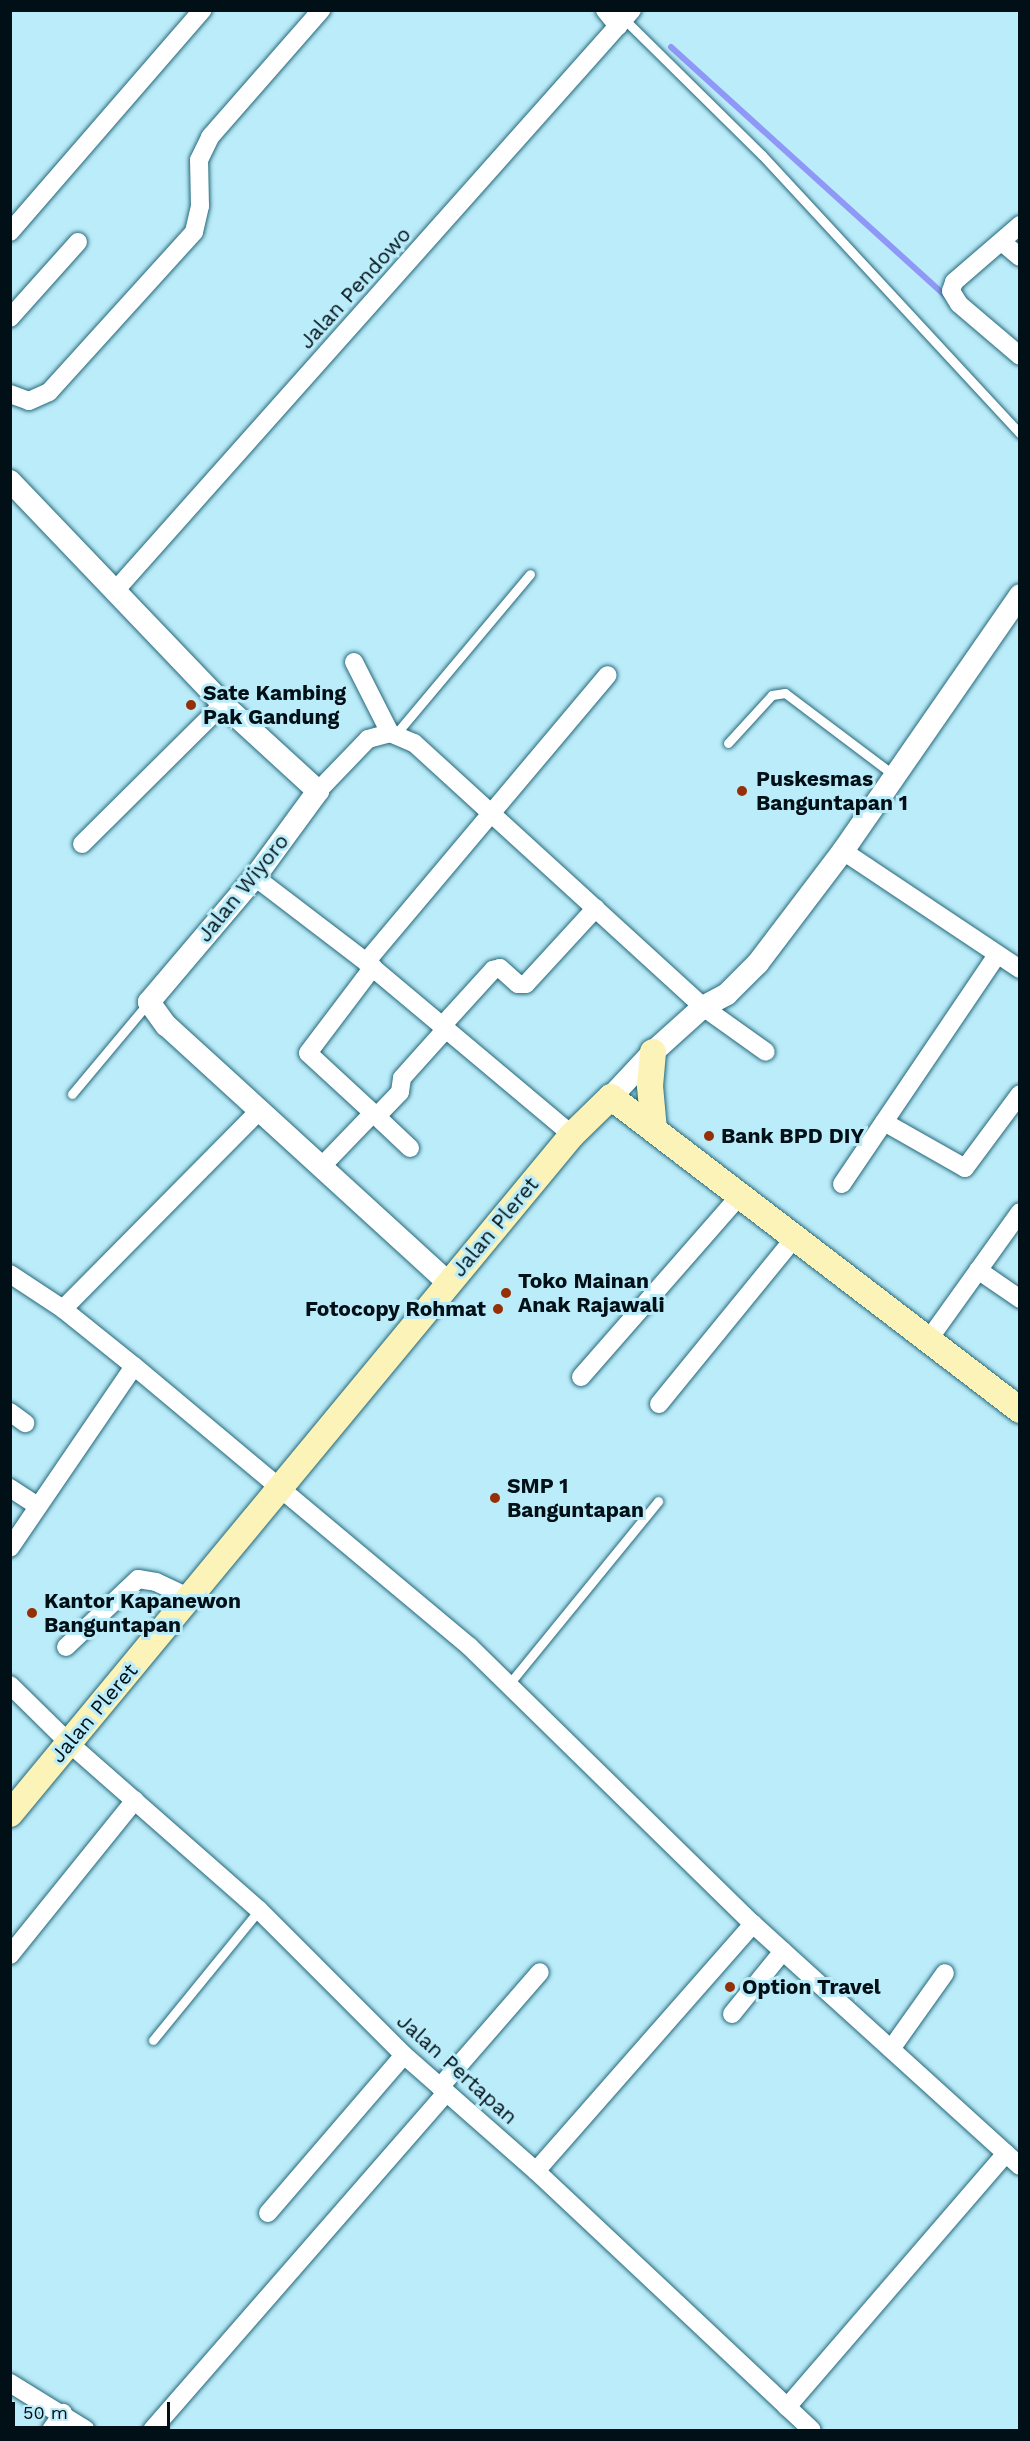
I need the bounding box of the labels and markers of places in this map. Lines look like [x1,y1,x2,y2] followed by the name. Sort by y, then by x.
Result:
[203,680,346,730] place label: Sate Kambing Pak Gandung
[184,698,198,712] marker: Sate Kambing Pak Gandung
[756,766,908,816] place label: Puskesmas Banguntapan 1
[733,782,751,800] marker: Puskesmas Banguntapan 1
[721,1123,865,1149] place label: Bank BPD DIY
[702,1129,716,1143] marker: Bank BPD DIY
[518,1268,665,1318] place label: Toko Mainan Anak Rajawali
[499,1286,513,1300] marker: Toko Mainan Anak Rajawali
[304,1296,486,1322] place label: Fotocopy Rohmat
[491,1302,505,1316] marker: Fotocopy Rohmat
[507,1473,644,1523] place label: SMP 1 Banguntapan
[488,1491,502,1505] marker: SMP 1 Banguntapan
[44,1588,241,1638] place label: Kantor Kapanewon Banguntapan
[25,1606,39,1620] marker: Kantor Kapanewon Banguntapan
[742,1974,881,2000] place label: Option Travel
[723,1980,737,1994] marker: Option Travel

